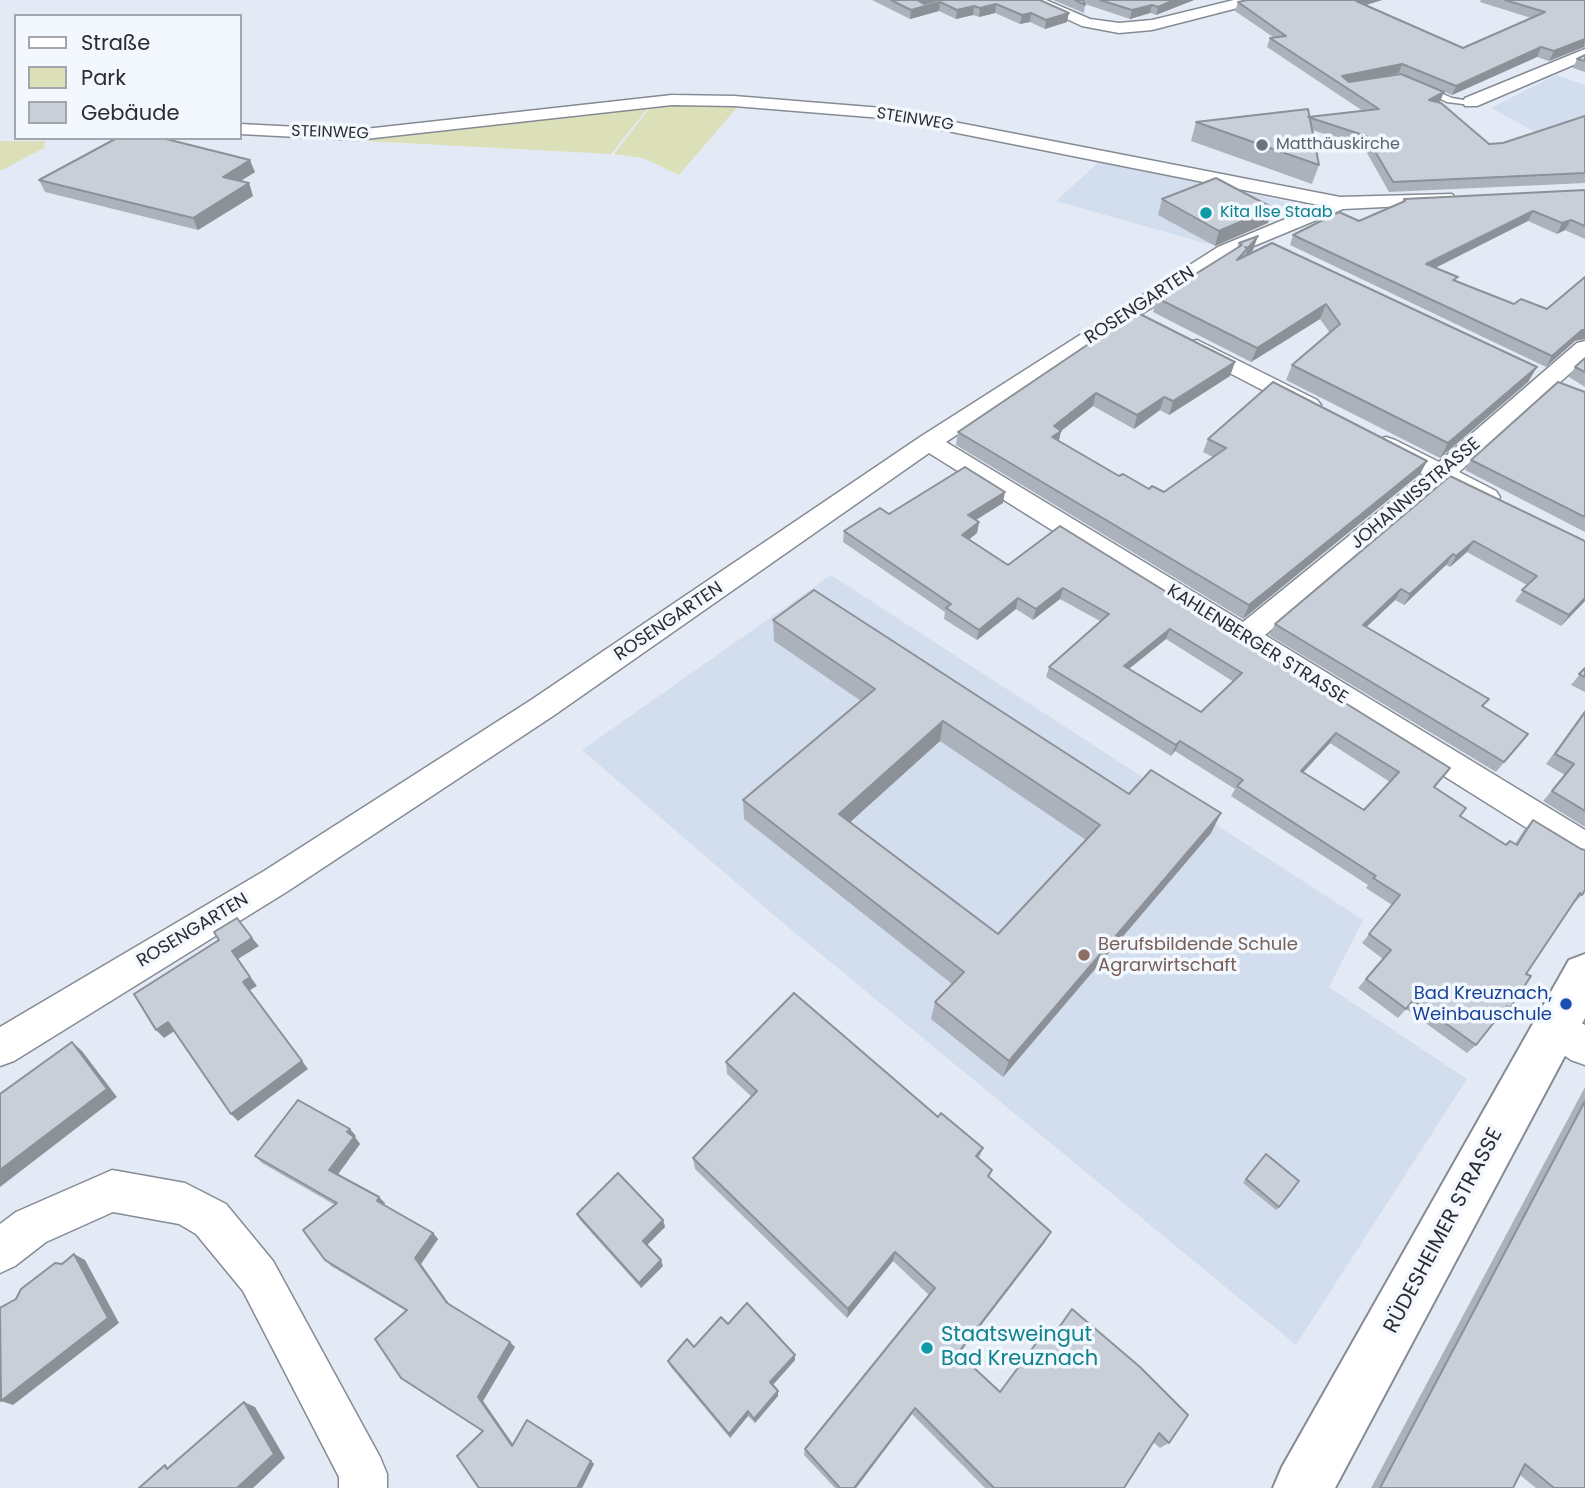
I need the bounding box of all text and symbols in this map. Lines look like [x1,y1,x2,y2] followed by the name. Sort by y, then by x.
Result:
[14,14,242,140] legend
[81,28,150,57] text: Straße
[81,63,126,92] text: Park
[81,98,179,127] text: Gebäude
[875,104,955,136] street label: STEINWEG
[291,122,369,144] street label: STEINWEG
[1276,135,1400,155] place label: Matthäuskirche
[1254,137,1270,153] marker: Matthäuskirche
[1220,203,1333,223] place label: Kita Ilse Staab
[1198,205,1214,221] marker: Kita Ilse Staab
[1081,263,1199,349] street label: ROSENGARTEN
[1347,434,1485,554] street label: JOHANNISSTRASSE
[611,578,727,666] street label: ROSENGARTEN
[1163,580,1351,710] street label: KAHLENBERGER STRASSE
[133,889,253,973] street label: ROSENGARTEN
[1098,934,1298,976] place label: Berufsbildende Schule Agrarwirtschaft
[1076,947,1092,963] marker: Berufsbildende Schule Agrarwirtschaft
[1413,983,1552,1026] place label: Bad Kreuznach, Weinbauschule
[1558,996,1574,1012] marker: Bad Kreuznach, Weinbauschule
[1379,1124,1509,1338] street label: RÜDESHEIMER STRASSE
[941,1323,1098,1373] place label: Staatsweingut Bad Kreuznach
[919,1340,935,1356] marker: Staatsweingut Bad Kreuznach

